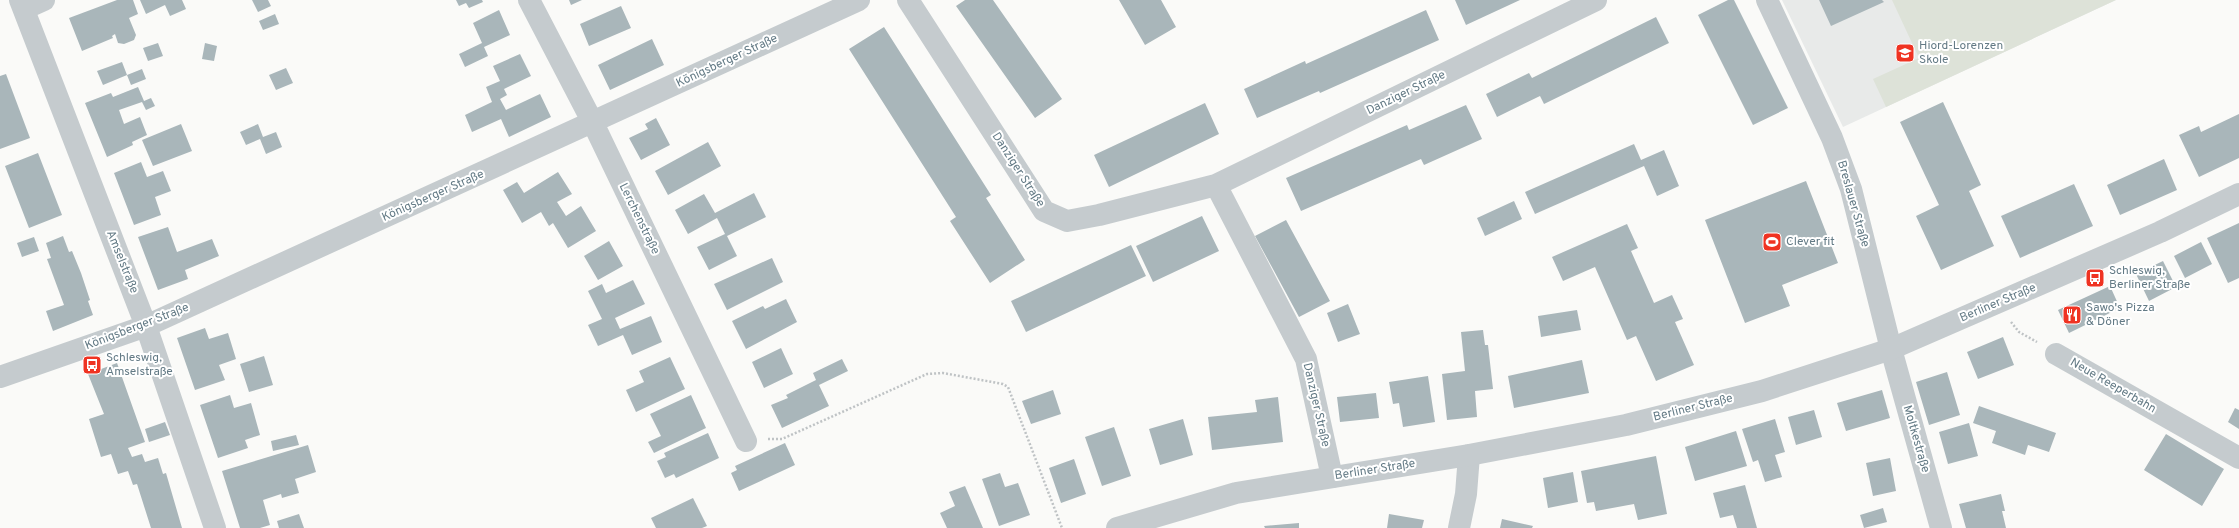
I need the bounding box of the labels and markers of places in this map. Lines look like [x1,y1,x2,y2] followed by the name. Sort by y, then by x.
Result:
[1919,38,2003,68] place label: Hiord-Lorenzen Skole
[1894,42,1916,64] school or university icon: Hiord-Lorenzen Skole
[1761,231,1783,253] sports icon: Clever fit
[1786,234,1835,250] place label: Clever fit
[2109,263,2190,293] place label: Schleswig, Berliner Straße
[2084,267,2106,289] bus stop icon: Schleswig, Berliner Straße
[2086,300,2155,330] place label: Sawo's Pizza & Döner
[2061,304,2083,326] restaurant icon: Sawo's Pizza & Döner
[106,350,173,380] place label: Schleswig, Amselstraße
[81,354,103,376] bus stop icon: Schleswig, Amselstraße

